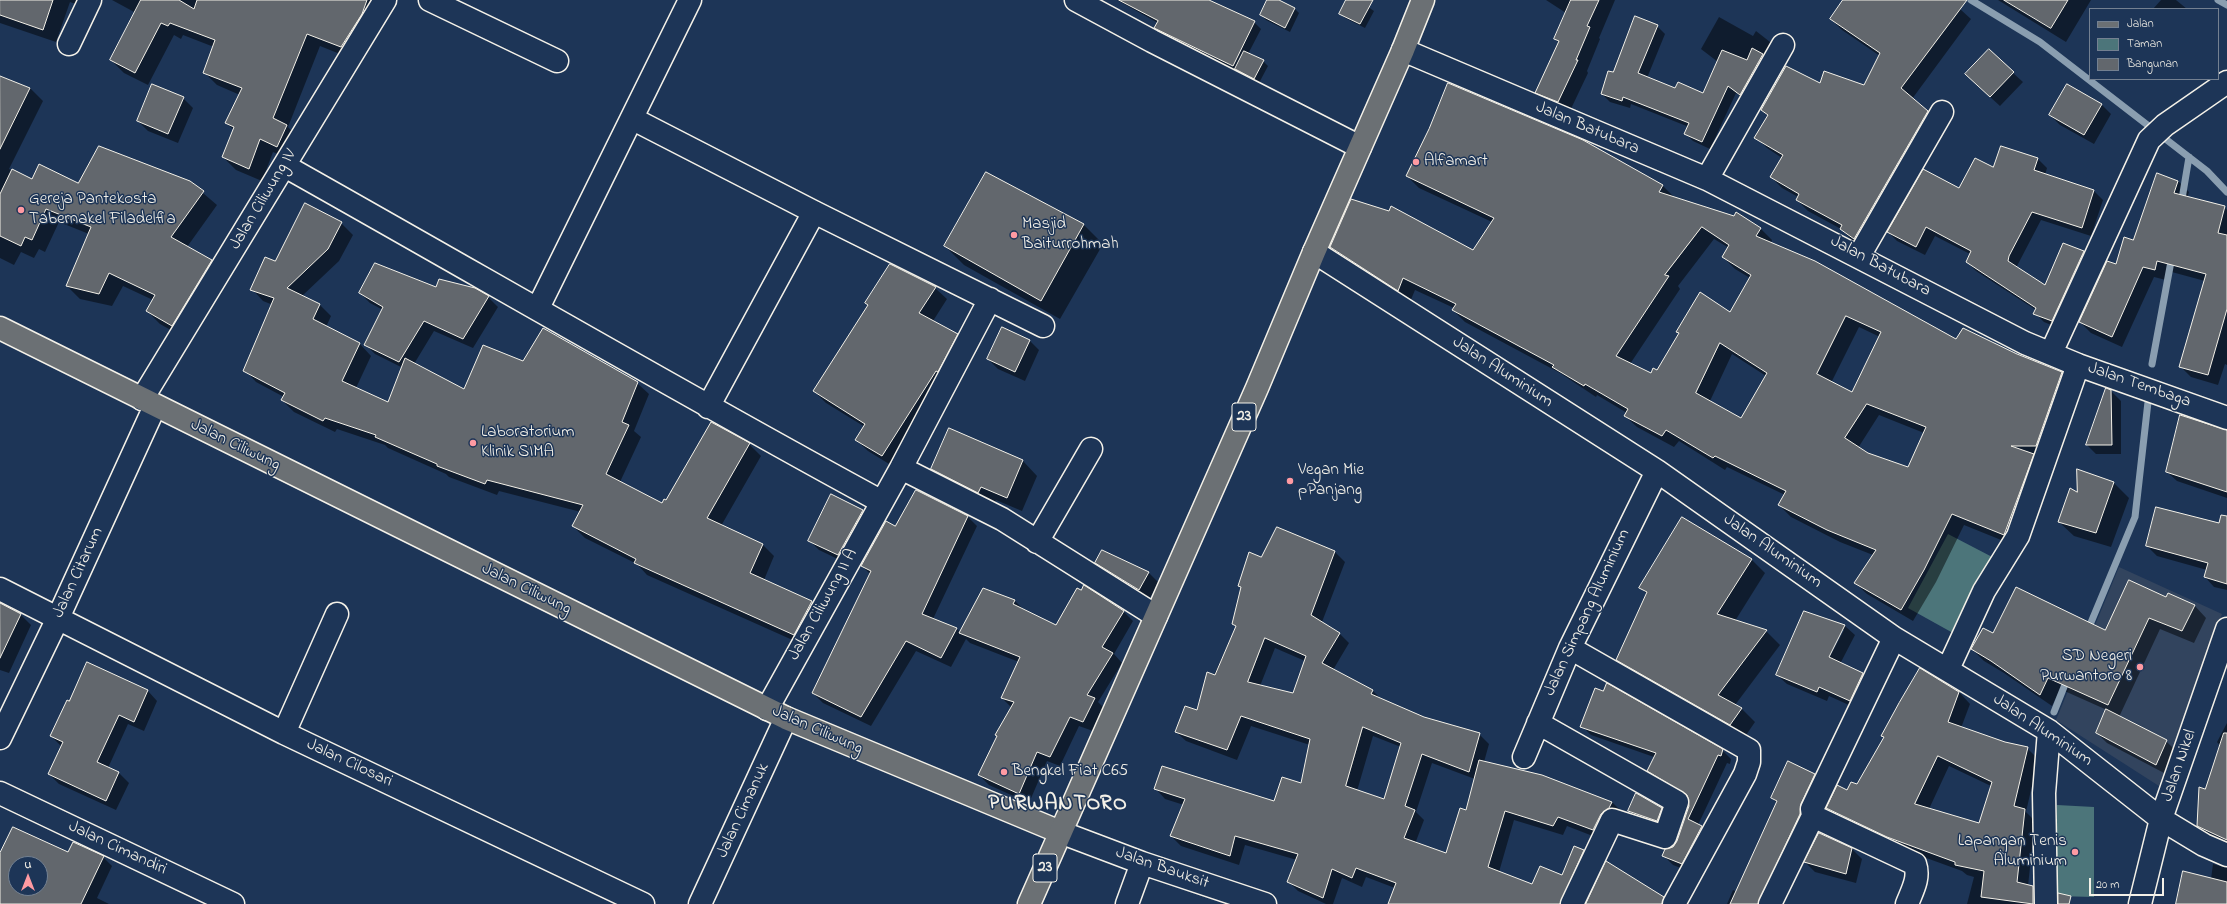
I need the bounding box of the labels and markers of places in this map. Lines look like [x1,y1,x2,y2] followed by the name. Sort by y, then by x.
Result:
[1424,152,1488,172] place label: Alfamart
[1411,157,1421,167] marker: Alfamart
[29,190,176,230] place label: Gereja Pantekosta Tabernakel Filadelfia
[16,205,26,215] marker: Gereja Pantekosta Tabernakel Filadelfia
[1022,215,1118,255] place label: Masjid Baiturrohmah
[1009,230,1019,240] marker: Masjid Baiturrohmah
[481,423,574,463] place label: Laboratorium Klinik SIMA
[468,438,478,448] marker: Laboratorium Klinik SIMA
[1298,461,1364,501] place label: Vegan Mie pPanjang
[1285,476,1295,486] marker: Vegan Mie pPanjang
[2040,647,2132,687] place label: SD Negeri Purwantoro 8
[2135,662,2145,672] marker: SD Negeri Purwantoro 8
[1012,762,1128,782] place label: Bengkel Fiat C65
[999,767,1009,777] marker: Bengkel Fiat C65
[1958,832,2067,872] place label: Lapangan Tenis Aluminium
[2070,847,2080,857] marker: Lapangan Tenis Aluminium

